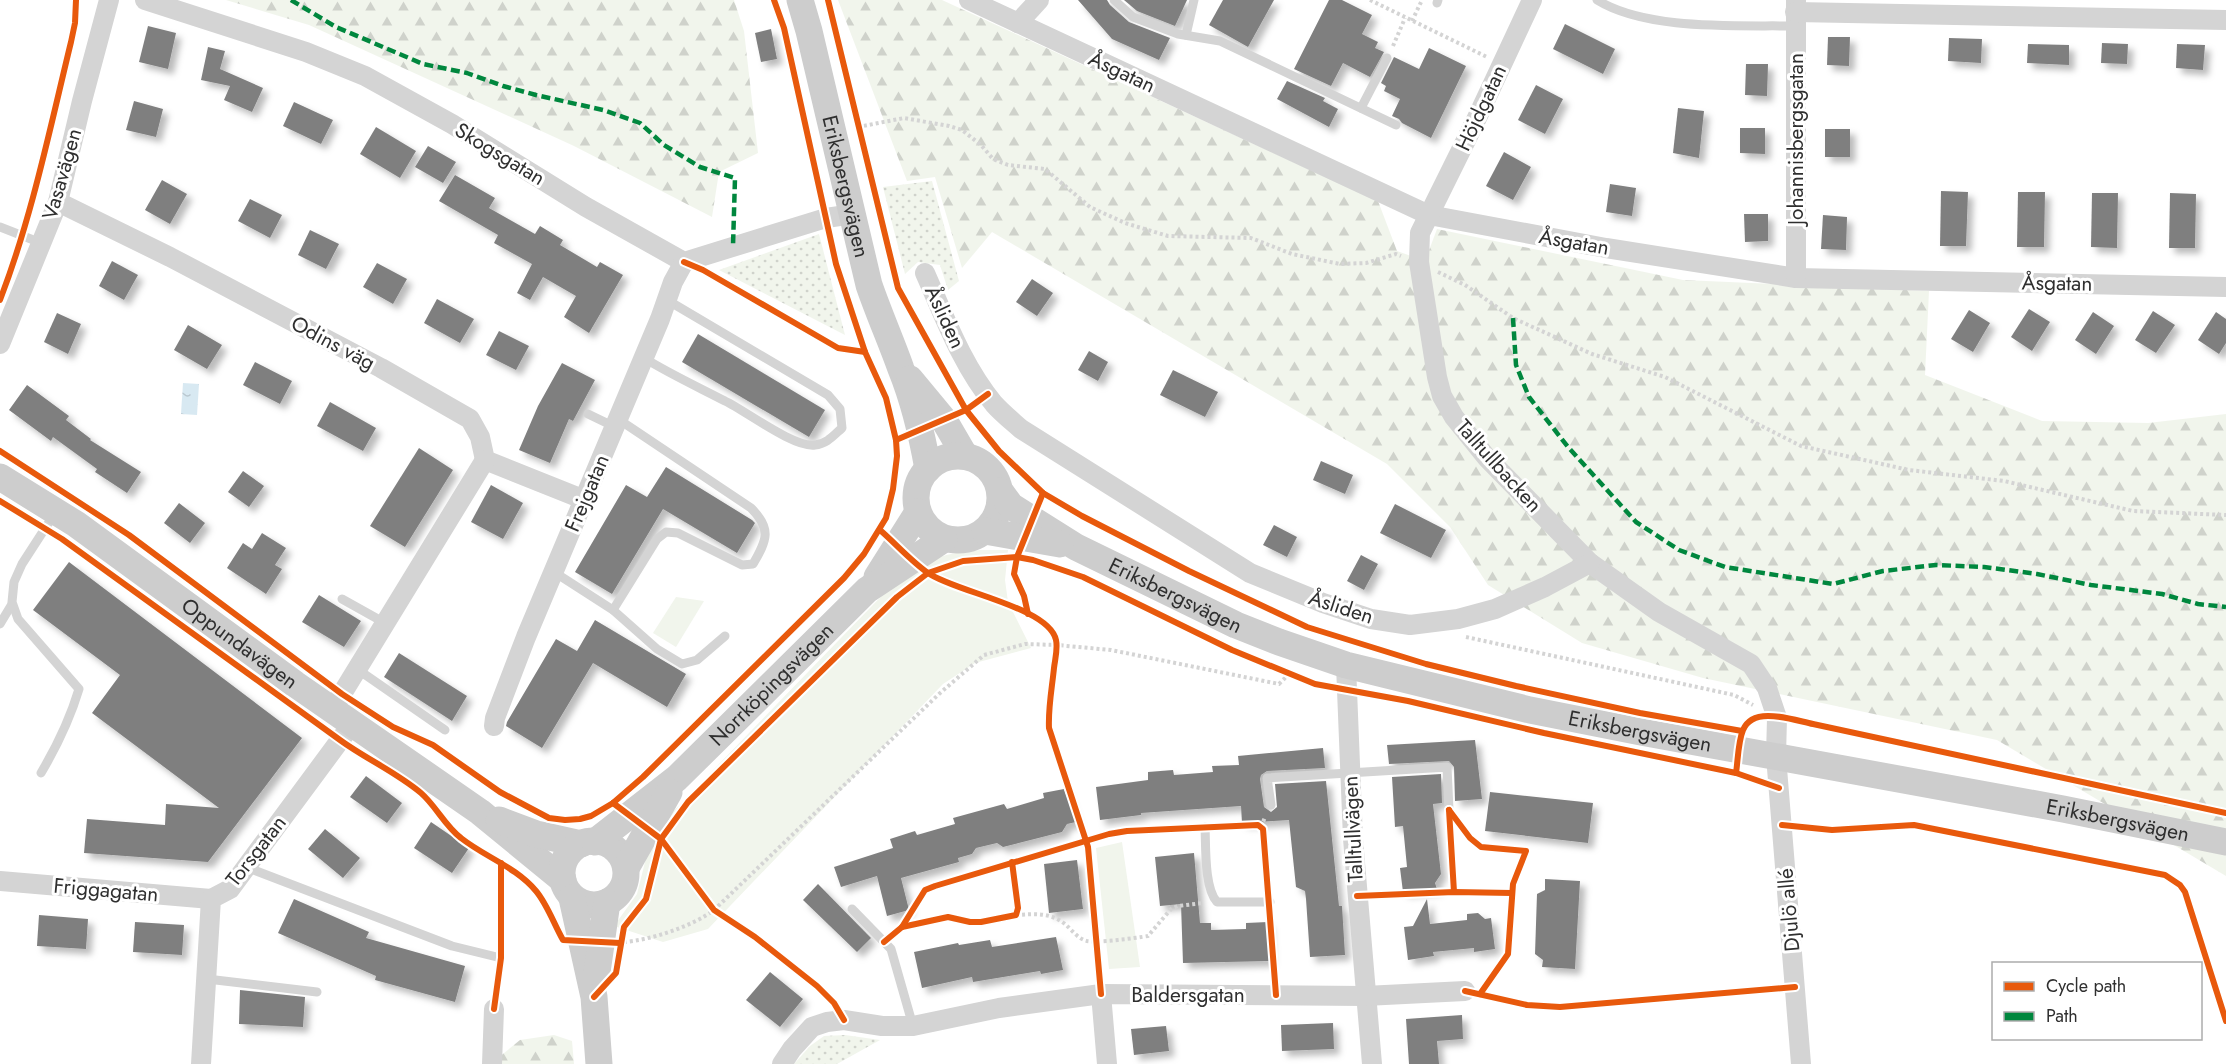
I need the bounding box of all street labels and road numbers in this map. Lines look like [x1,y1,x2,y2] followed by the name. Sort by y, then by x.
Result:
[1084,43,1160,101] street label: Åsgatan
[1781,53,1811,228] street label: Johannisbergsgatan
[1448,60,1514,156] street label: Höjdgatan
[814,112,877,261] street label: Eriksbergsvägen
[449,115,551,193] street label: Skogsgatan
[35,125,89,223] street label: Vasavägen
[1537,221,1611,263] street label: Åsgatan
[2021,267,2093,299] street label: Åsgatan
[917,281,973,353] street label: Åsliden
[286,308,380,378] street label: Odins väg
[1449,413,1549,519] street label: Talltullbacken
[557,450,617,536] street label: Frejgatan
[1104,550,1247,641] street label: Eriksbergsvägen
[1305,582,1377,632] street label: Åsliden
[175,591,304,696] street label: Oppundavägen
[702,616,841,753] street label: Norrköpingsvägen
[1566,703,1714,760] street label: Eriksbergsvägen
[1335,775,1371,883] street label: Talltullvägen
[2044,791,2192,849] street label: Eriksbergsvägen
[219,809,293,893] street label: Torsgatan
[1770,867,1808,953] street label: Djulö allé
[52,870,160,910] street label: Friggagatan
[1131,980,1245,1010] street label: Baldersgatan

